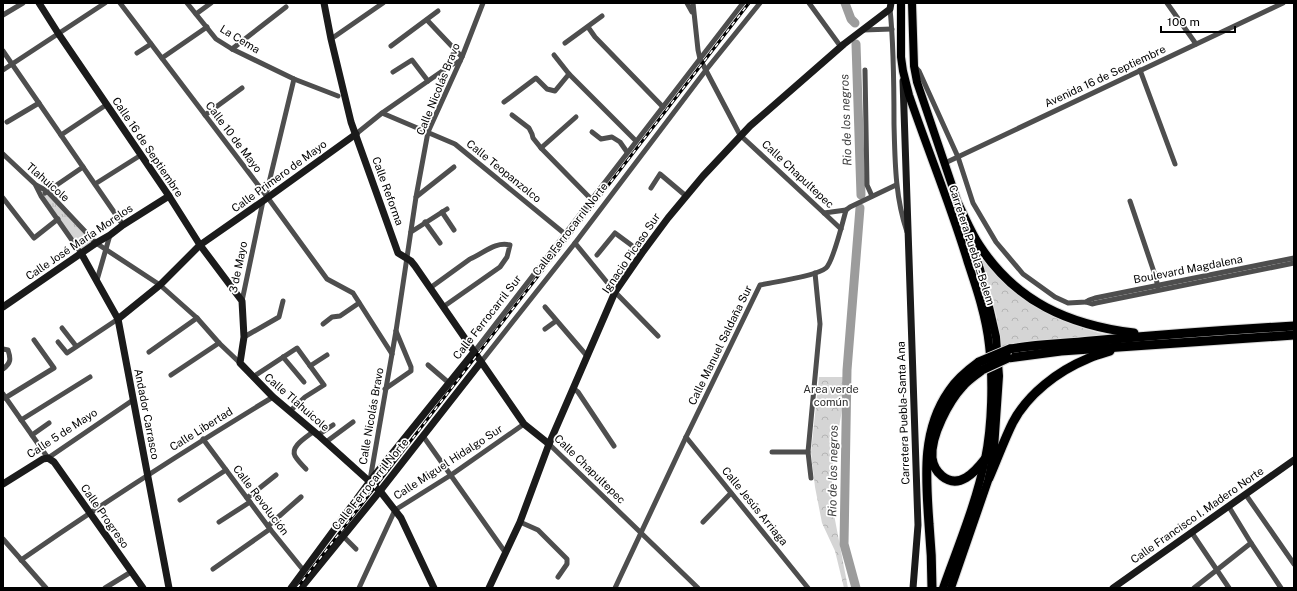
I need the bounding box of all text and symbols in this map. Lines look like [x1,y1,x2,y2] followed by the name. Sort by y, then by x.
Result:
[1161,8,1235,34] scale bar
[1167,15,1200,29] text: 100 m
[218,22,262,56] street label: La Cema
[414,41,462,137] street label: Calle Nicolás Bravo
[1043,43,1167,109] street label: Avenida 16 de Septiembre
[837,74,855,166] water label: Rio de los negros
[110,95,186,199] street label: Calle 16 de Septiembre
[204,99,264,175] street label: Calle 10 de Mayo
[464,137,544,205] street label: Calle Teopanzolco
[229,138,329,214] street label: Calle Primero de Mayo
[760,138,836,210] street label: Calle Chapultepec
[370,155,406,227] street label: Calle Reforma
[24,160,72,204] street label: Tlahuicole
[530,180,610,278] street label: Calle Ferrocarril Norte
[947,183,997,307] street label: Carretera Puebla - Belem
[23,202,135,282] street label: Calle José María Morelos
[600,211,662,295] street label: Ignacio Picaso Sur
[227,240,249,294] street label: 3 de Mayo
[1132,253,1244,285] street label: Boulevard Magdalena
[450,273,524,361] street label: Calle Ferrocarril Sur
[686,283,754,407] street label: Calle Manuel Saldaña Sur
[895,341,911,485] street label: Carretera Puebla-Santa Ana
[357,367,385,465] street label: Calle Nicolás Bravo
[132,368,162,460] street label: Andador Carrasco
[262,371,332,433] street label: Calle Tlahuicole
[803,383,859,408] park label: Area verde común
[167,405,235,453] street label: Calle Libertad
[25,406,99,460] street label: Calle 5 de Mayo
[391,422,505,502] street label: Calle Miguel Hidalgo Sur
[825,425,841,517] water label: Rio de los negros
[552,432,628,506] street label: Calle Chapultepec
[329,436,411,532] street label: Calle Ferrocarril Norte
[231,463,291,537] street label: Calle Revolución
[720,464,790,548] street label: Calle Jesús Arriaga
[1128,464,1266,566] street label: Calle Francisco I. Madero Norte
[79,482,131,550] street label: Calle Progreso

